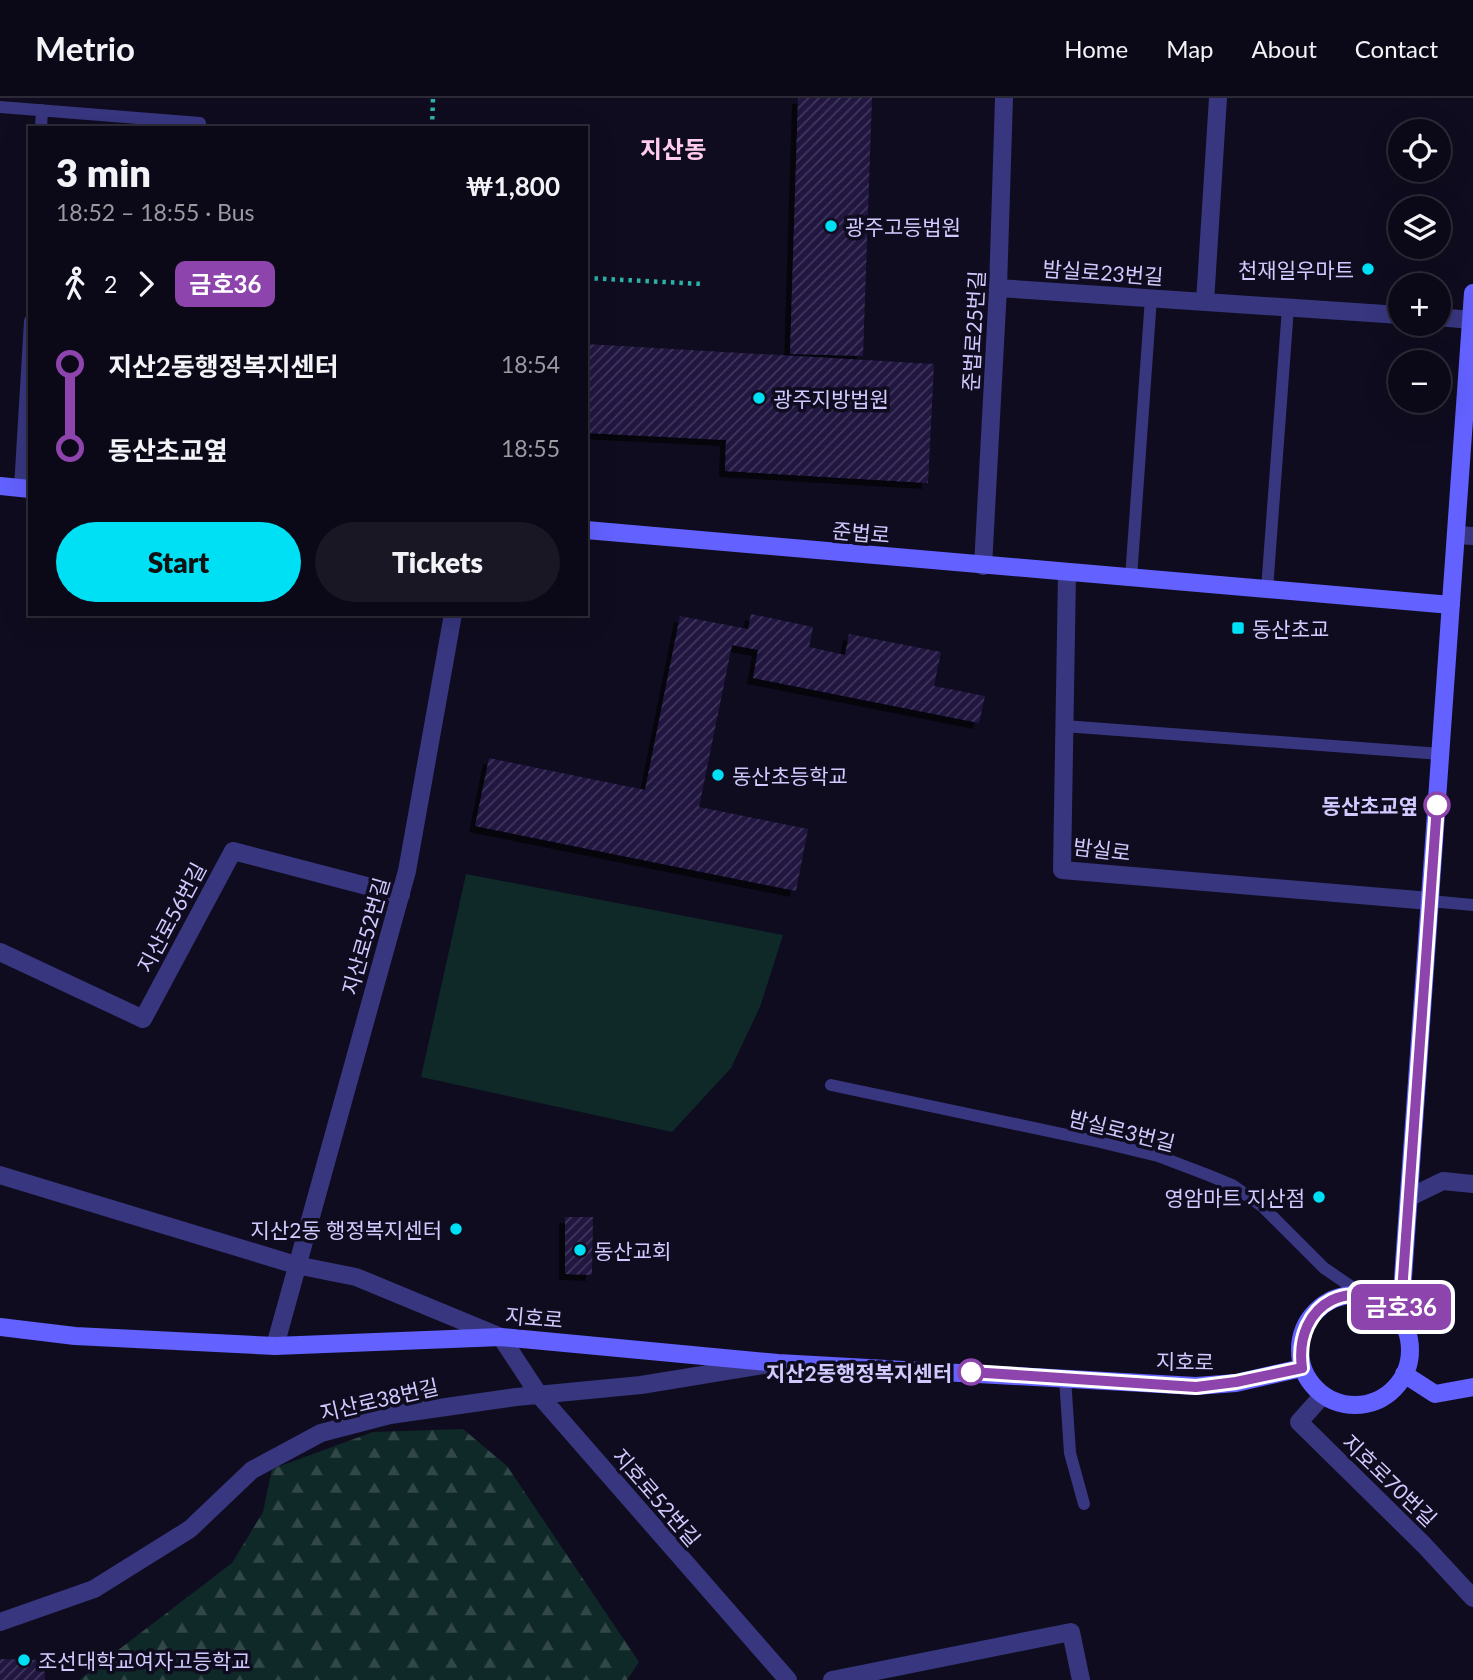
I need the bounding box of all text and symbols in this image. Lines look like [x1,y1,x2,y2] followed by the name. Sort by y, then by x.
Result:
[35,28,135,68] text: Metrio
[1064,34,1128,63] text: Home
[1166,34,1214,63] text: Map
[1252,34,1317,63] text: About
[1355,34,1438,63] text: Contact
[1388,119,1451,413] map controls
[1388,119,1451,182] button: locate
[640,134,706,163] district label: 지산동
[56,149,151,195] text: 3 min
[466,170,560,202] text: ₩1,800
[1388,196,1451,259] button: layers
[56,198,255,226] text: 18:52 – 18:55 · Bus
[845,214,961,239] place label: 광주고등법원
[823,218,839,234] marker: 광주고등법원
[1042,255,1164,289] street label: 밤실로23번길
[1238,257,1354,282] place label: 천재일우마트
[1360,261,1376,277] marker: 천재일우마트
[56,265,94,303] icon: walk
[127,265,165,303] icon: forward
[189,269,261,298] text: 금호36
[104,270,117,298] text: 2
[957,270,989,392] street label: 준법로25번길
[1388,273,1451,336] button: +
[108,350,338,382] text: 지산2동행정복지센터
[501,350,560,378] text: 18:54
[1388,350,1451,413] button: −
[773,386,889,411] place label: 광주지방법원
[751,390,767,406] marker: 광주지방법원
[108,434,228,466] text: 동산초교옆
[501,434,560,462] text: 18:55
[831,517,891,547] street label: 준법로
[56,522,301,602] button: Start
[315,522,560,602] button: Tickets
[1252,616,1329,641] place label: 동산초교
[1230,620,1246,636] marker: 동산초교
[732,763,848,788] place label: 동산초등학교
[710,767,726,783] marker: 동산초등학교
[1424,792,1450,818] marker: 동산초교옆
[1321,793,1418,818] place label: 동산초교옆
[1072,833,1132,865] street label: 밤실로
[132,858,210,976] street label: 지산로56번길
[336,874,394,998] street label: 지산로52번길
[1066,1105,1178,1155] street label: 밤실로3번길
[1164,1185,1305,1210] place label: 영암마트 지산점
[1311,1189,1327,1205] marker: 영암마트 지산점
[251,1217,442,1242] place label: 지산2동 행정복지센터
[448,1221,464,1237] marker: 지산2동 행정복지센터
[594,1238,671,1263] place label: 동산교회
[572,1242,588,1258] marker: 동산교회
[1352,1284,1450,1330] line badge: 금호36
[1365,1292,1437,1321] text: 금호36
[504,1302,564,1332] street label: 지호로
[1156,1348,1214,1374] street label: 지호로
[958,1359,984,1385] marker: 지산2동행정복지센터
[766,1360,952,1385] place label: 지산2동행정복지센터
[317,1373,441,1425] street label: 지산로38번길
[1338,1429,1442,1531] street label: 지호로70번길
[608,1443,706,1551] street label: 지호로52번길
[38,1648,251,1673] place label: 조선대학교여자고등학교
[16,1652,32,1668] marker: 조선대학교여자고등학교

